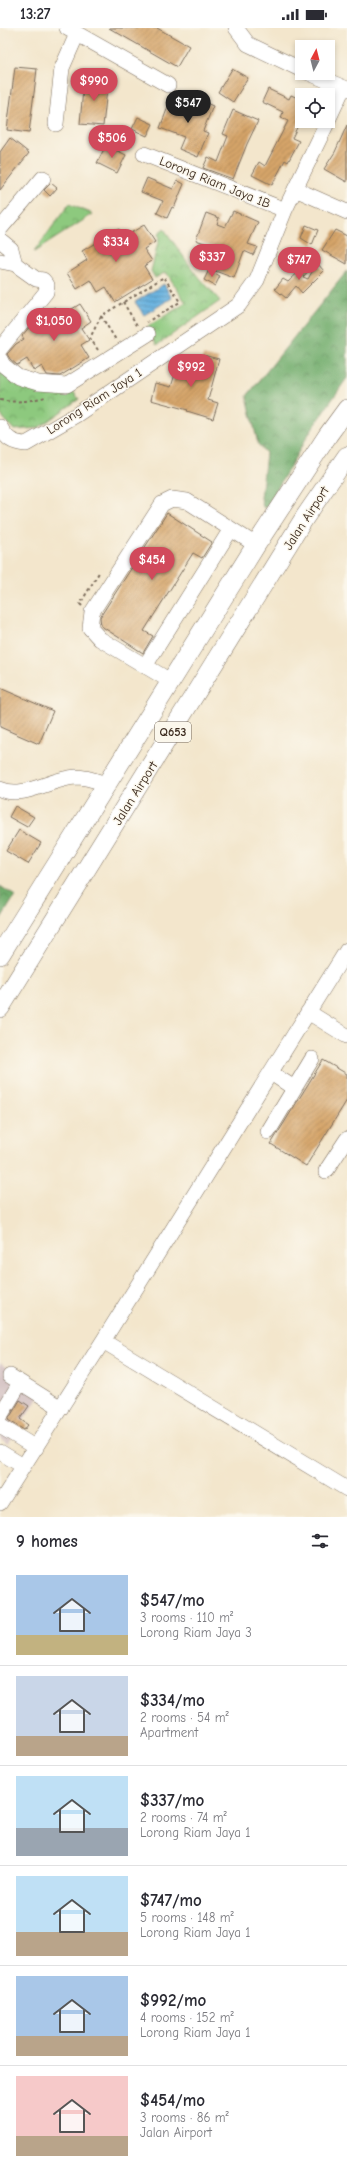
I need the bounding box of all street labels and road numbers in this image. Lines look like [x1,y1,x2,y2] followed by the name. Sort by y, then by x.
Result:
[157,153,273,211] street label: Lorong Riam Jaya 1B
[44,365,144,437] street label: Lorong Riam Jaya 1
[280,483,333,552] street label: Jalan Airport
[155,722,191,742] road number: Q653
[110,757,161,828] street label: Jalan Airport

